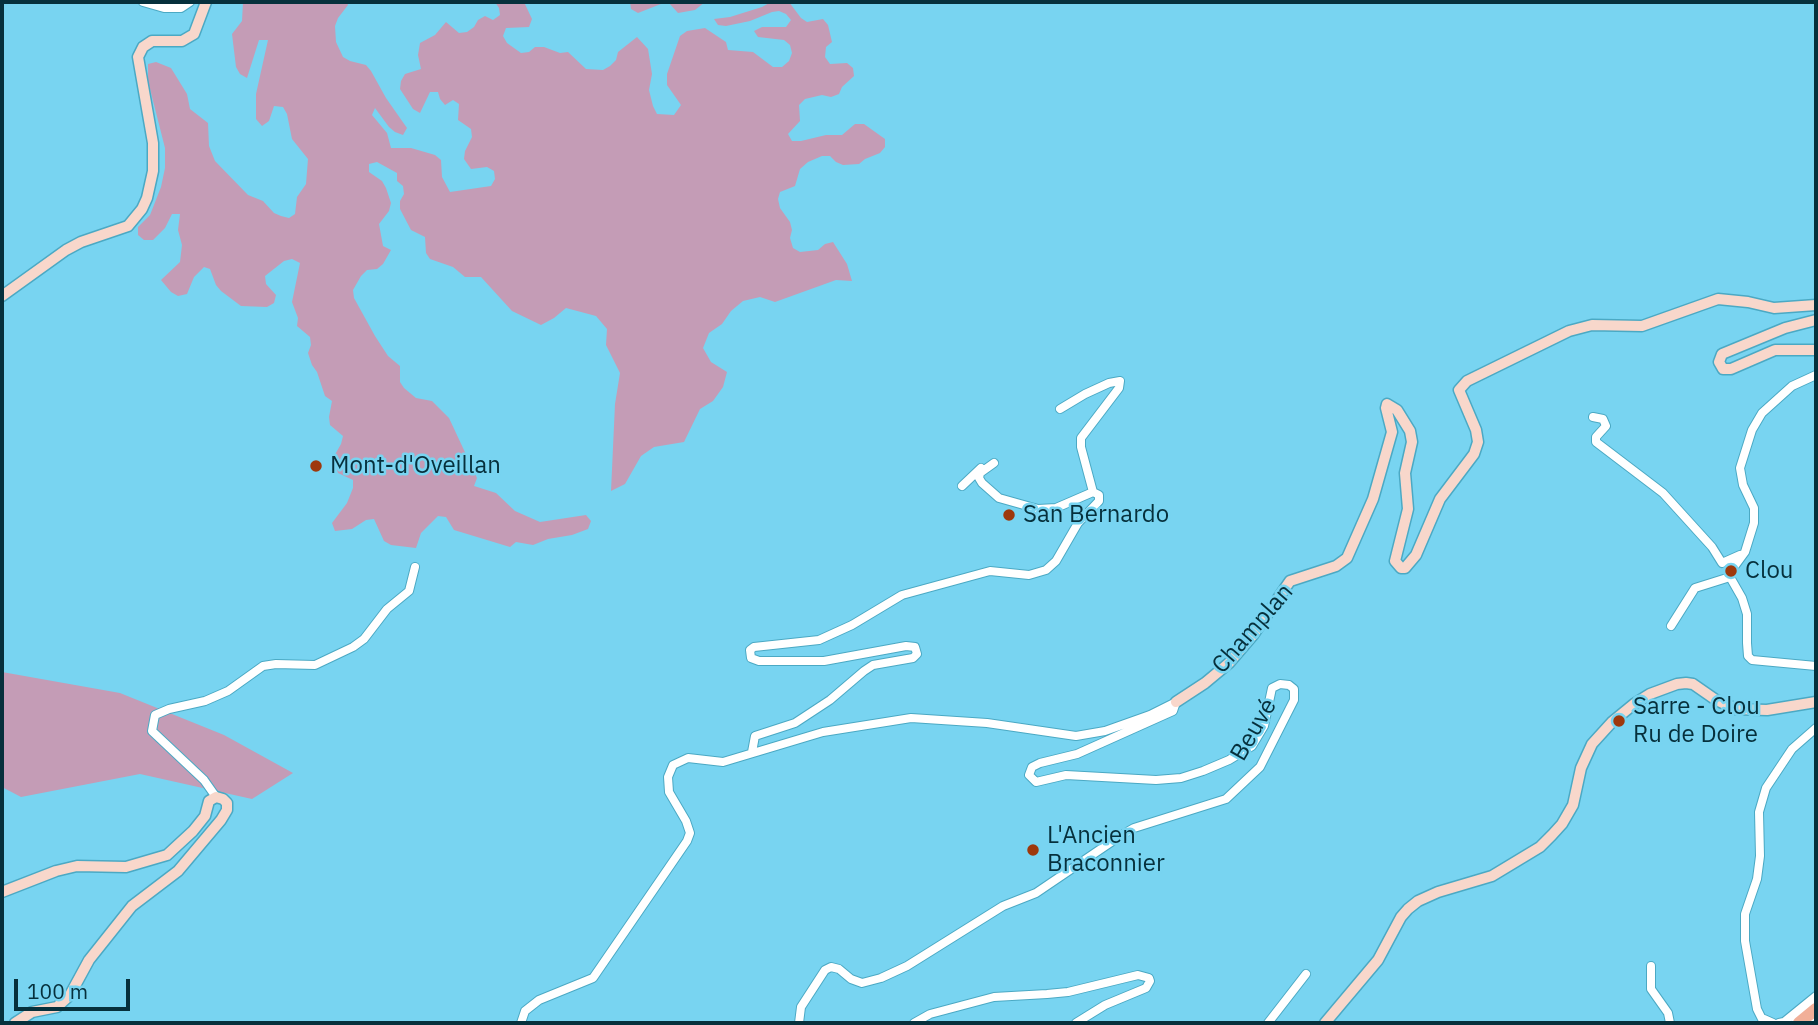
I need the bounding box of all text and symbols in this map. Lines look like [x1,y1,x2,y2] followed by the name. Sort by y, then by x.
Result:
[330,452,501,480] place label: Mont-d'Oveillan
[308,458,324,474] marker: Mont-d'Oveillan
[1023,501,1169,529] place label: San Bernardo
[1001,507,1017,523] marker: San Bernardo
[1745,557,1794,585] place label: Clou
[1723,563,1739,579] marker: Clou
[1206,578,1300,680] street label: Champlan
[1633,693,1760,749] place label: Sarre - Clou Ru de Doire
[1225,694,1283,766] street label: Beuvé
[1611,713,1627,729] marker: Sarre - Clou Ru de Doire
[1047,822,1165,878] place label: L'Ancien Braconnier
[1025,842,1041,858] marker: L'Ancien Braconnier
[18,965,133,1009] scale bar
[27,977,88,1005] text: 100 m

